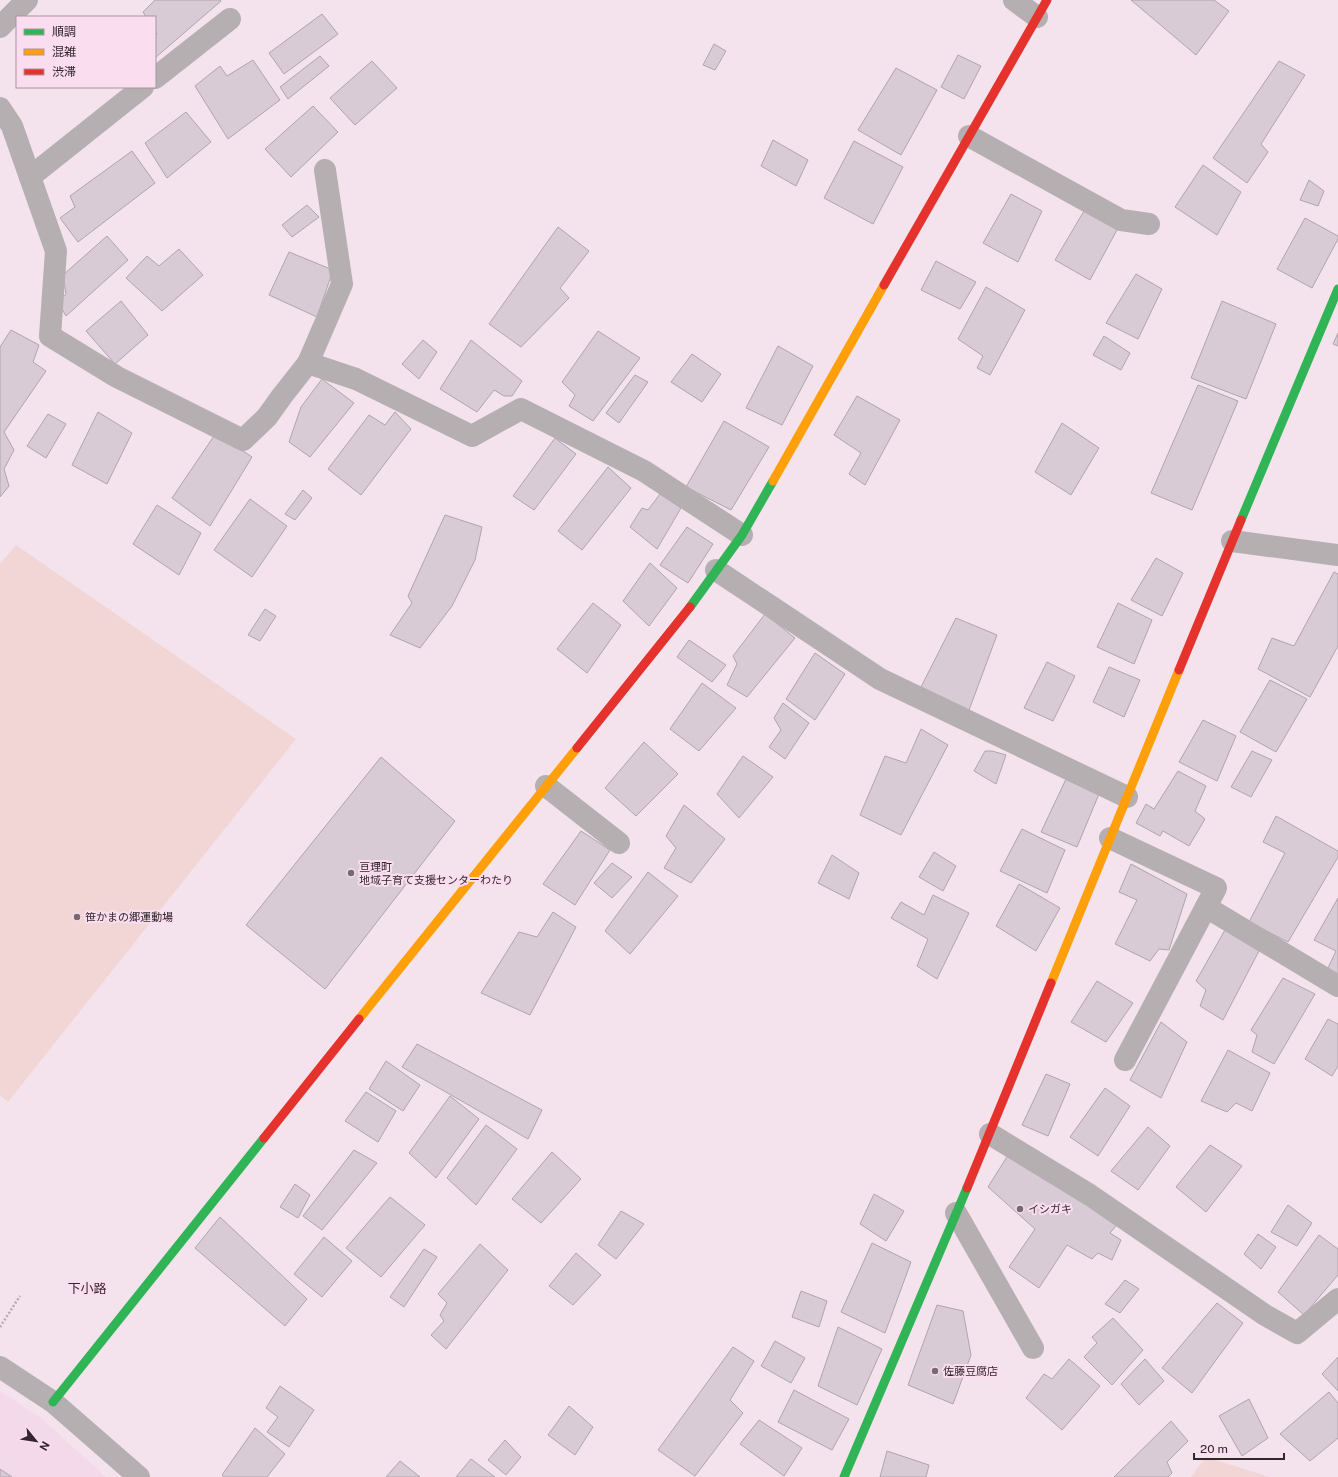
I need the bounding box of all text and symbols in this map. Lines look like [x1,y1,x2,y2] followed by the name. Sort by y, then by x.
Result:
[16,16,156,88] legend
[52,25,76,39] text: 順調
[52,45,76,59] text: 混雑
[52,65,76,79] text: 渋滞
[359,861,513,886] place label: 亘理町 地域子育て支援センターわたり
[346,868,356,878] marker: 亘理町 地域子育て支援センターわたり
[85,911,173,923] place label: 笹かまの郷運動場
[72,912,82,922] marker: 笹かまの郷運動場
[1028,1203,1072,1215] place label: イシガキ
[1015,1204,1025,1214] marker: イシガキ
[67,1281,107,1296] district label: 下小路
[943,1365,998,1377] place label: 佐藤豆腐店
[930,1366,940,1376] marker: 佐藤豆腐店
[16,1421,56,1461] north arrow
[1194,1435,1284,1461] scale bar
[37,1439,52,1453] text: N
[1200,1442,1228,1456] text: 20 m

